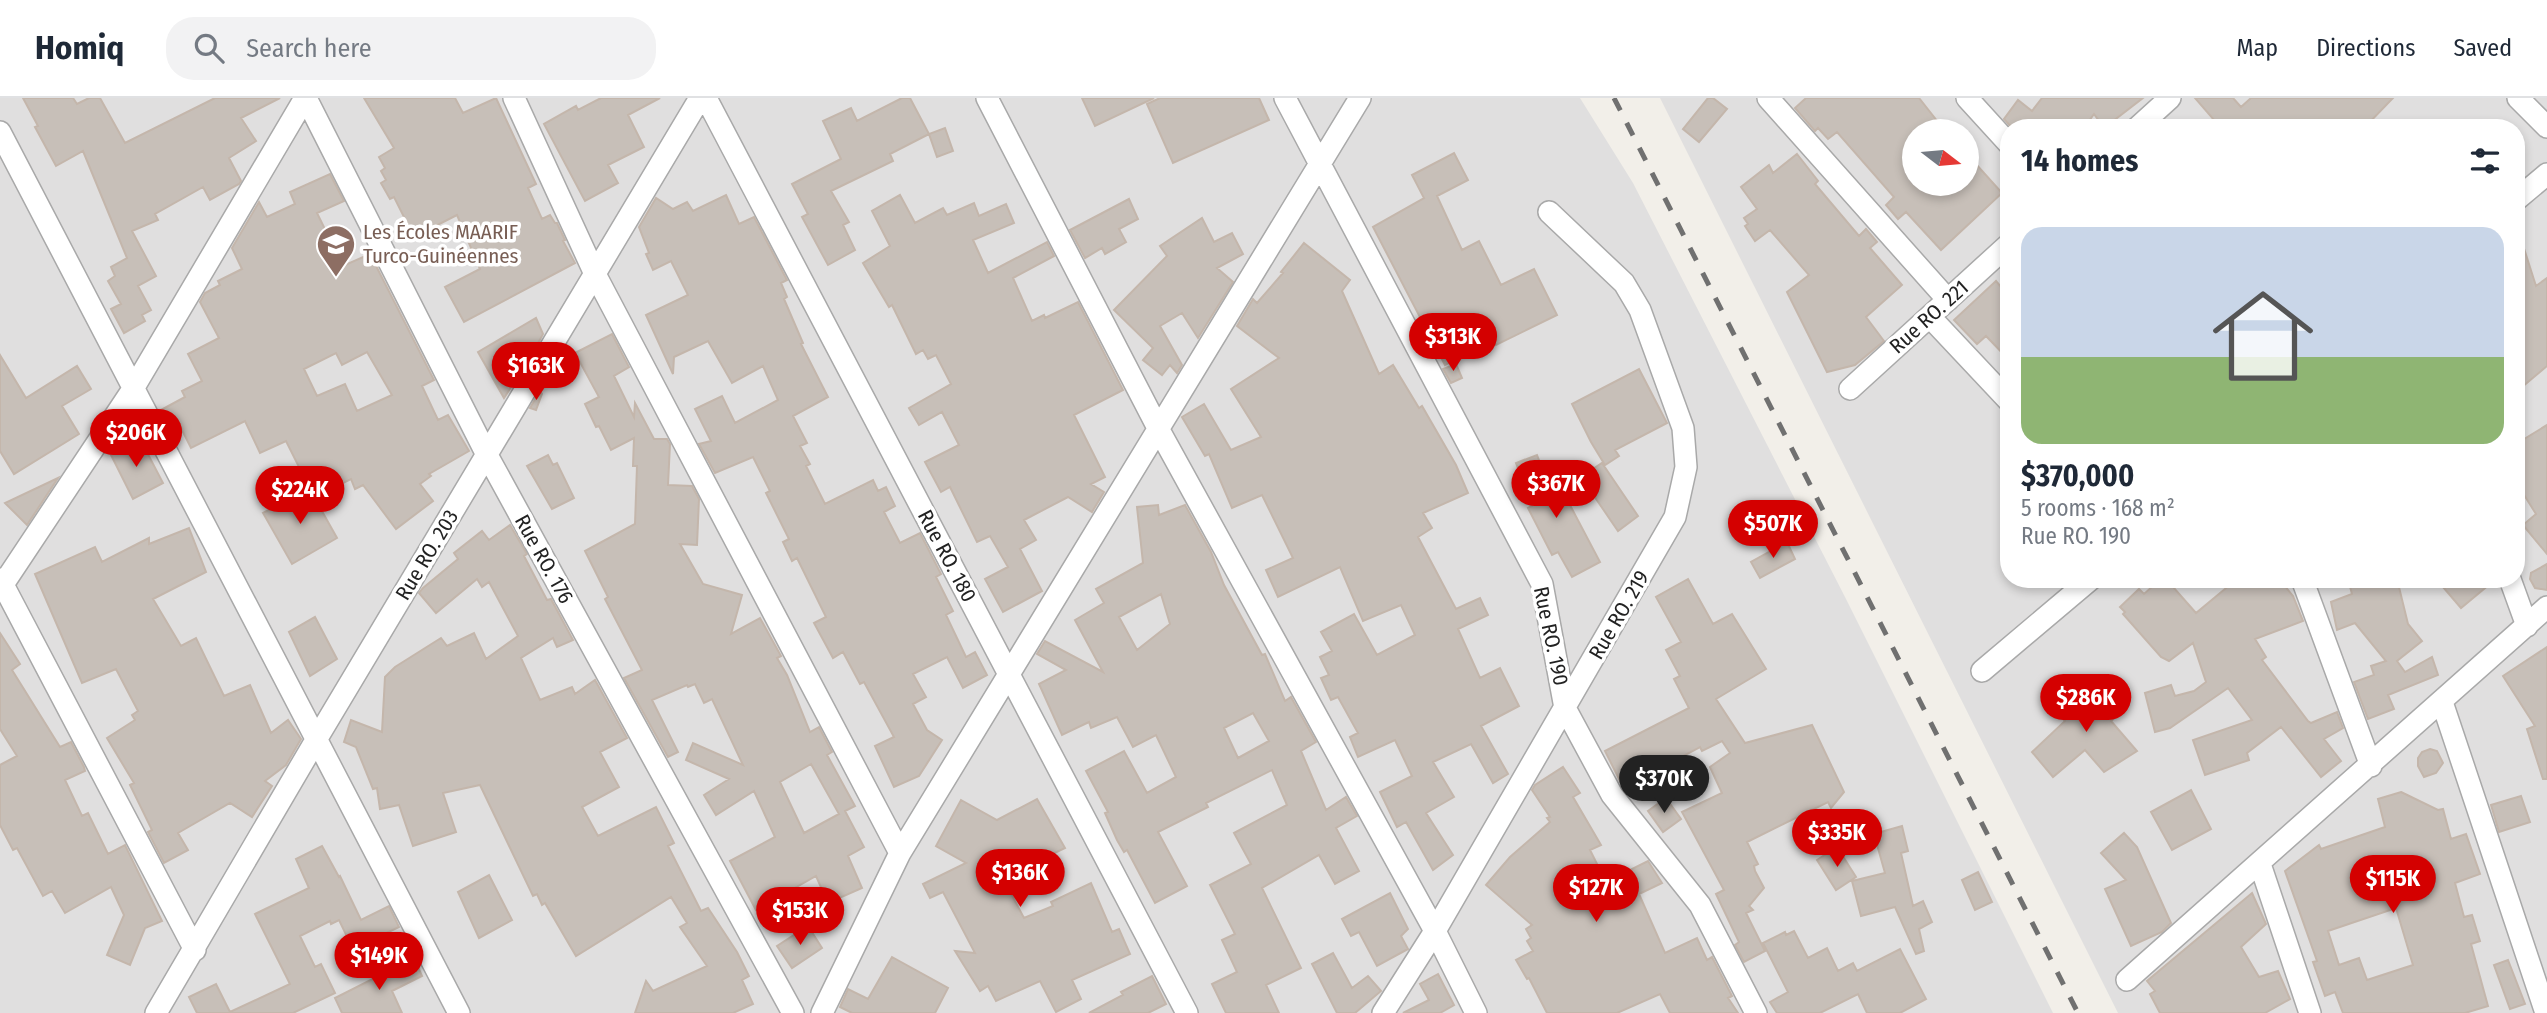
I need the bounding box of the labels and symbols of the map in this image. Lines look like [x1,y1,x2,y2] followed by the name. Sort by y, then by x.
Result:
[1902,119,1979,196] north arrow
[363,219,519,269] place label: Les Écoles MAARIF Turco-Guinéennes
[315,223,357,278] school or university icon: Les Écoles MAARIF Turco-Guinéennes
[1884,275,1974,359] street label: Rue RO. 221
[1404,314,1502,373] pin: $313K
[487,342,585,402] pin: $163K
[87,410,185,469] pin: $206K
[1507,460,1605,520] pin: $367K
[251,466,349,526] pin: $224K
[1724,500,1822,560] pin: $507K
[390,505,464,605] street label: Rue RO. 203
[912,505,982,607] street label: Rue RO. 180
[509,510,579,608] street label: Rue RO. 176
[1583,566,1655,664] street label: Rue RO. 219
[1528,584,1574,688] street label: Rue RO. 190
[2037,674,2135,734] pin: $286K
[1615,756,1713,815] pin: $370K
[1788,810,1886,869] pin: $335K
[971,850,1069,909] pin: $136K
[2344,856,2442,915] pin: $115K
[1547,864,1645,924] pin: $127K
[751,888,849,947] pin: $153K
[330,932,428,992] pin: $149K

